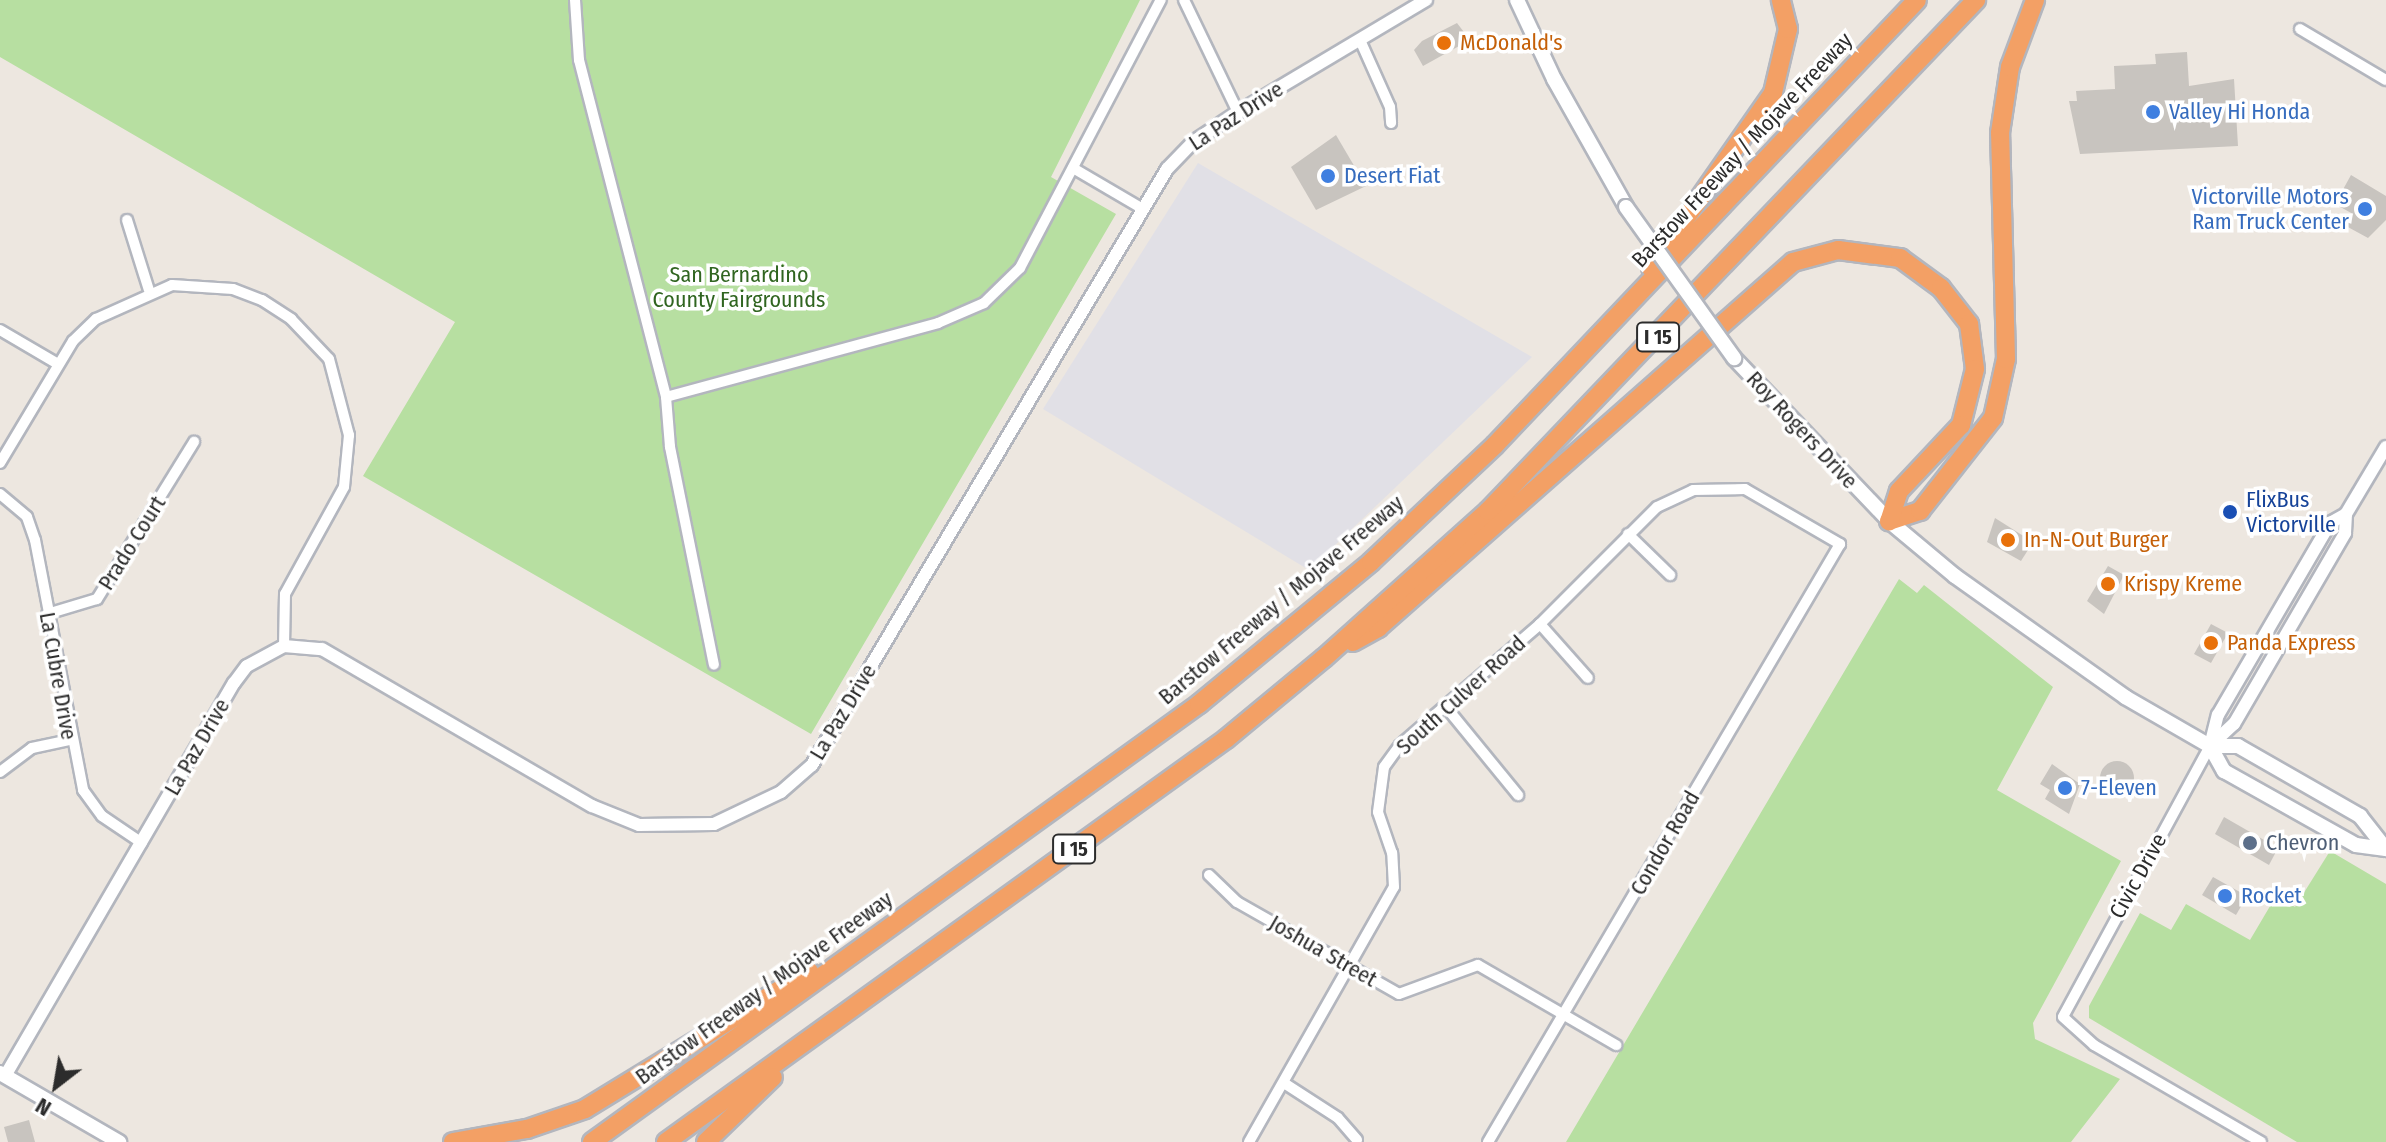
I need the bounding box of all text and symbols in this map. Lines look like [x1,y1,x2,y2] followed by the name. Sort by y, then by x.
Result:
[1626,27,1858,273] street label: Barstow Freeway / Mojave Freeway
[1460,30,1563,56] place label: McDonald's
[1435,34,1453,52] marker: McDonald's
[1184,76,1288,156] street label: La Paz Drive
[2169,99,2310,125] place label: Valley Hi Honda
[2144,103,2162,121] marker: Valley Hi Honda
[1344,163,1440,189] place label: Desert Fiat
[1319,167,1337,185] marker: Desert Fiat
[2191,183,2349,234] place label: Victorville Motors Ram Truck Center
[2356,200,2374,218] marker: Victorville Motors Ram Truck Center
[653,261,825,312] park label: San Bernardino County Fairgrounds
[1636,321,1680,353] road number: I 15
[1741,366,1863,494] street label: Roy Rogers Drive
[2246,486,2336,538] place label: FlixBus Victorville
[1153,490,1409,710] street label: Barstow Freeway / Mojave Freeway
[93,491,171,595] street label: Prado Court
[2221,503,2239,521] marker: FlixBus Victorville
[2024,527,2168,553] place label: In-N-Out Burger
[1999,531,2017,549] marker: In-N-Out Burger
[2124,571,2242,597] place label: Krispy Kreme
[2099,575,2117,593] marker: Krispy Kreme
[34,610,82,742] street label: La Cubre Drive
[1391,630,1531,760] street label: South Culver Road
[2227,630,2356,656] place label: Panda Express
[2202,634,2220,652] marker: Panda Express
[804,659,882,765] street label: La Paz Drive
[159,694,235,800] street label: La Paz Drive
[2081,775,2157,801] place label: 7-Eleven
[2056,779,2074,797] marker: 7-Eleven
[1625,786,1705,900] street label: Condor Road
[2104,829,2172,923] street label: Civic Drive
[2266,830,2339,856] place label: Chevron
[1052,833,1096,865] road number: I 15
[2241,834,2259,852] marker: Chevron
[2241,883,2302,909] place label: Rocket
[630,886,898,1090] street label: Barstow Freeway / Mojave Freeway
[2216,887,2234,905] marker: Rocket
[1264,910,1382,992] street label: Joshua Street
[16,1046,96,1126] north arrow
[31,1092,56,1122] text: N

